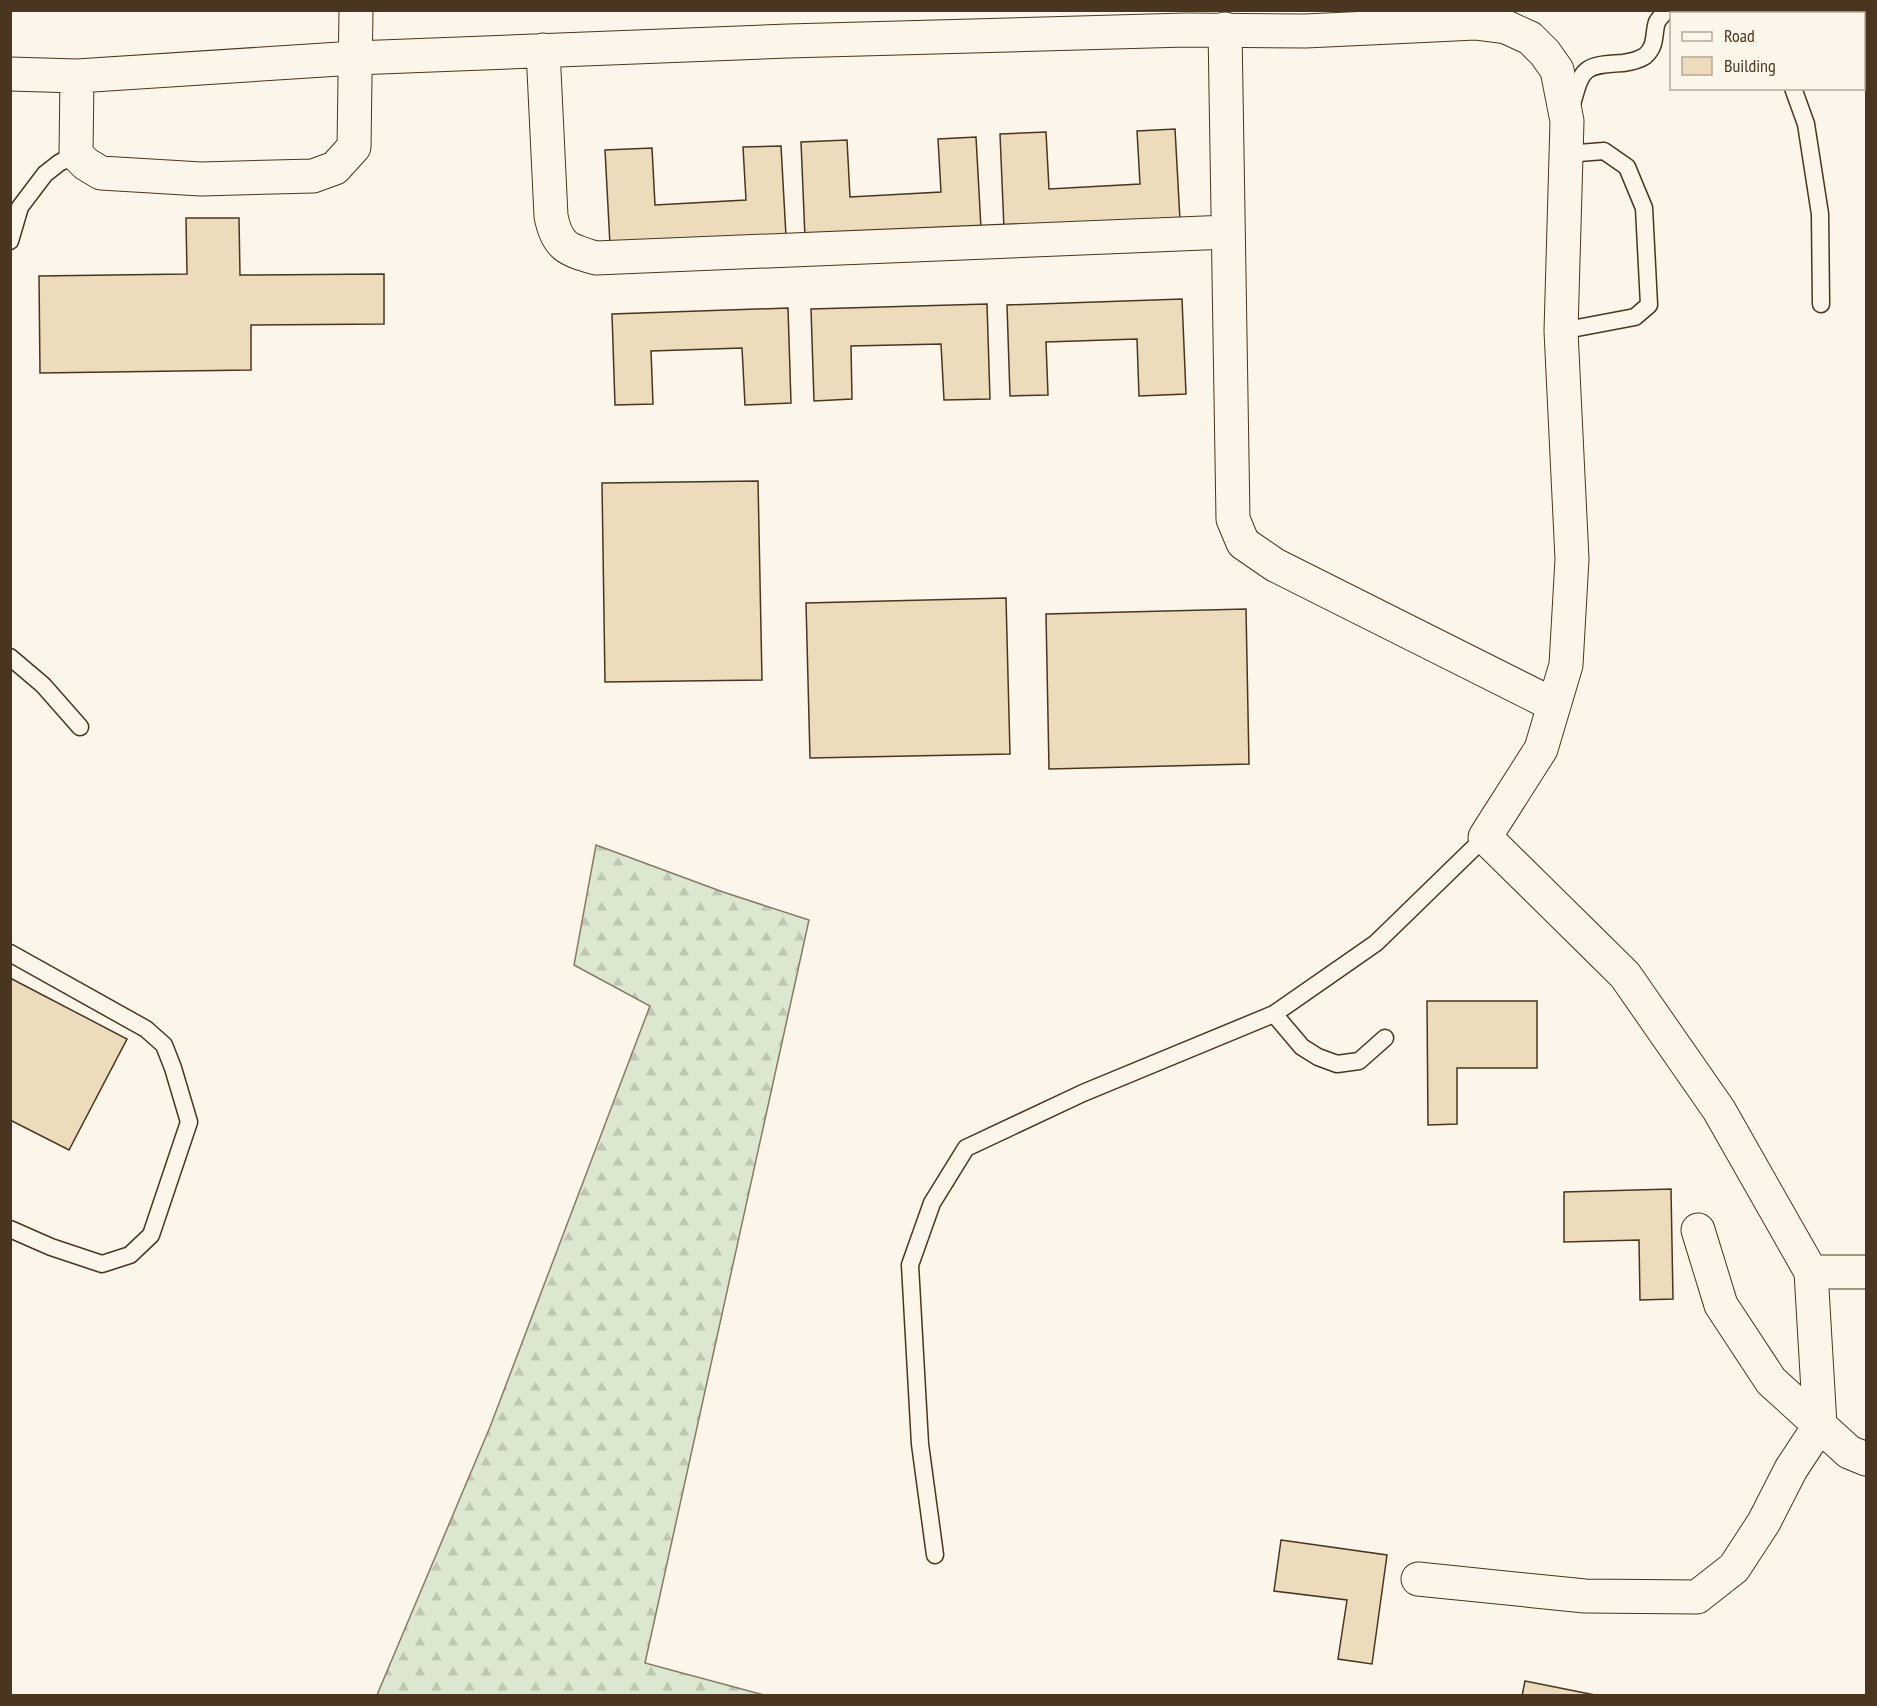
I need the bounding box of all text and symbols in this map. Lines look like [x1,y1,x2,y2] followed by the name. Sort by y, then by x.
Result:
[1670,12,1865,90] legend
[1724,24,1755,47] text: Road
[1724,54,1776,77] text: Building

